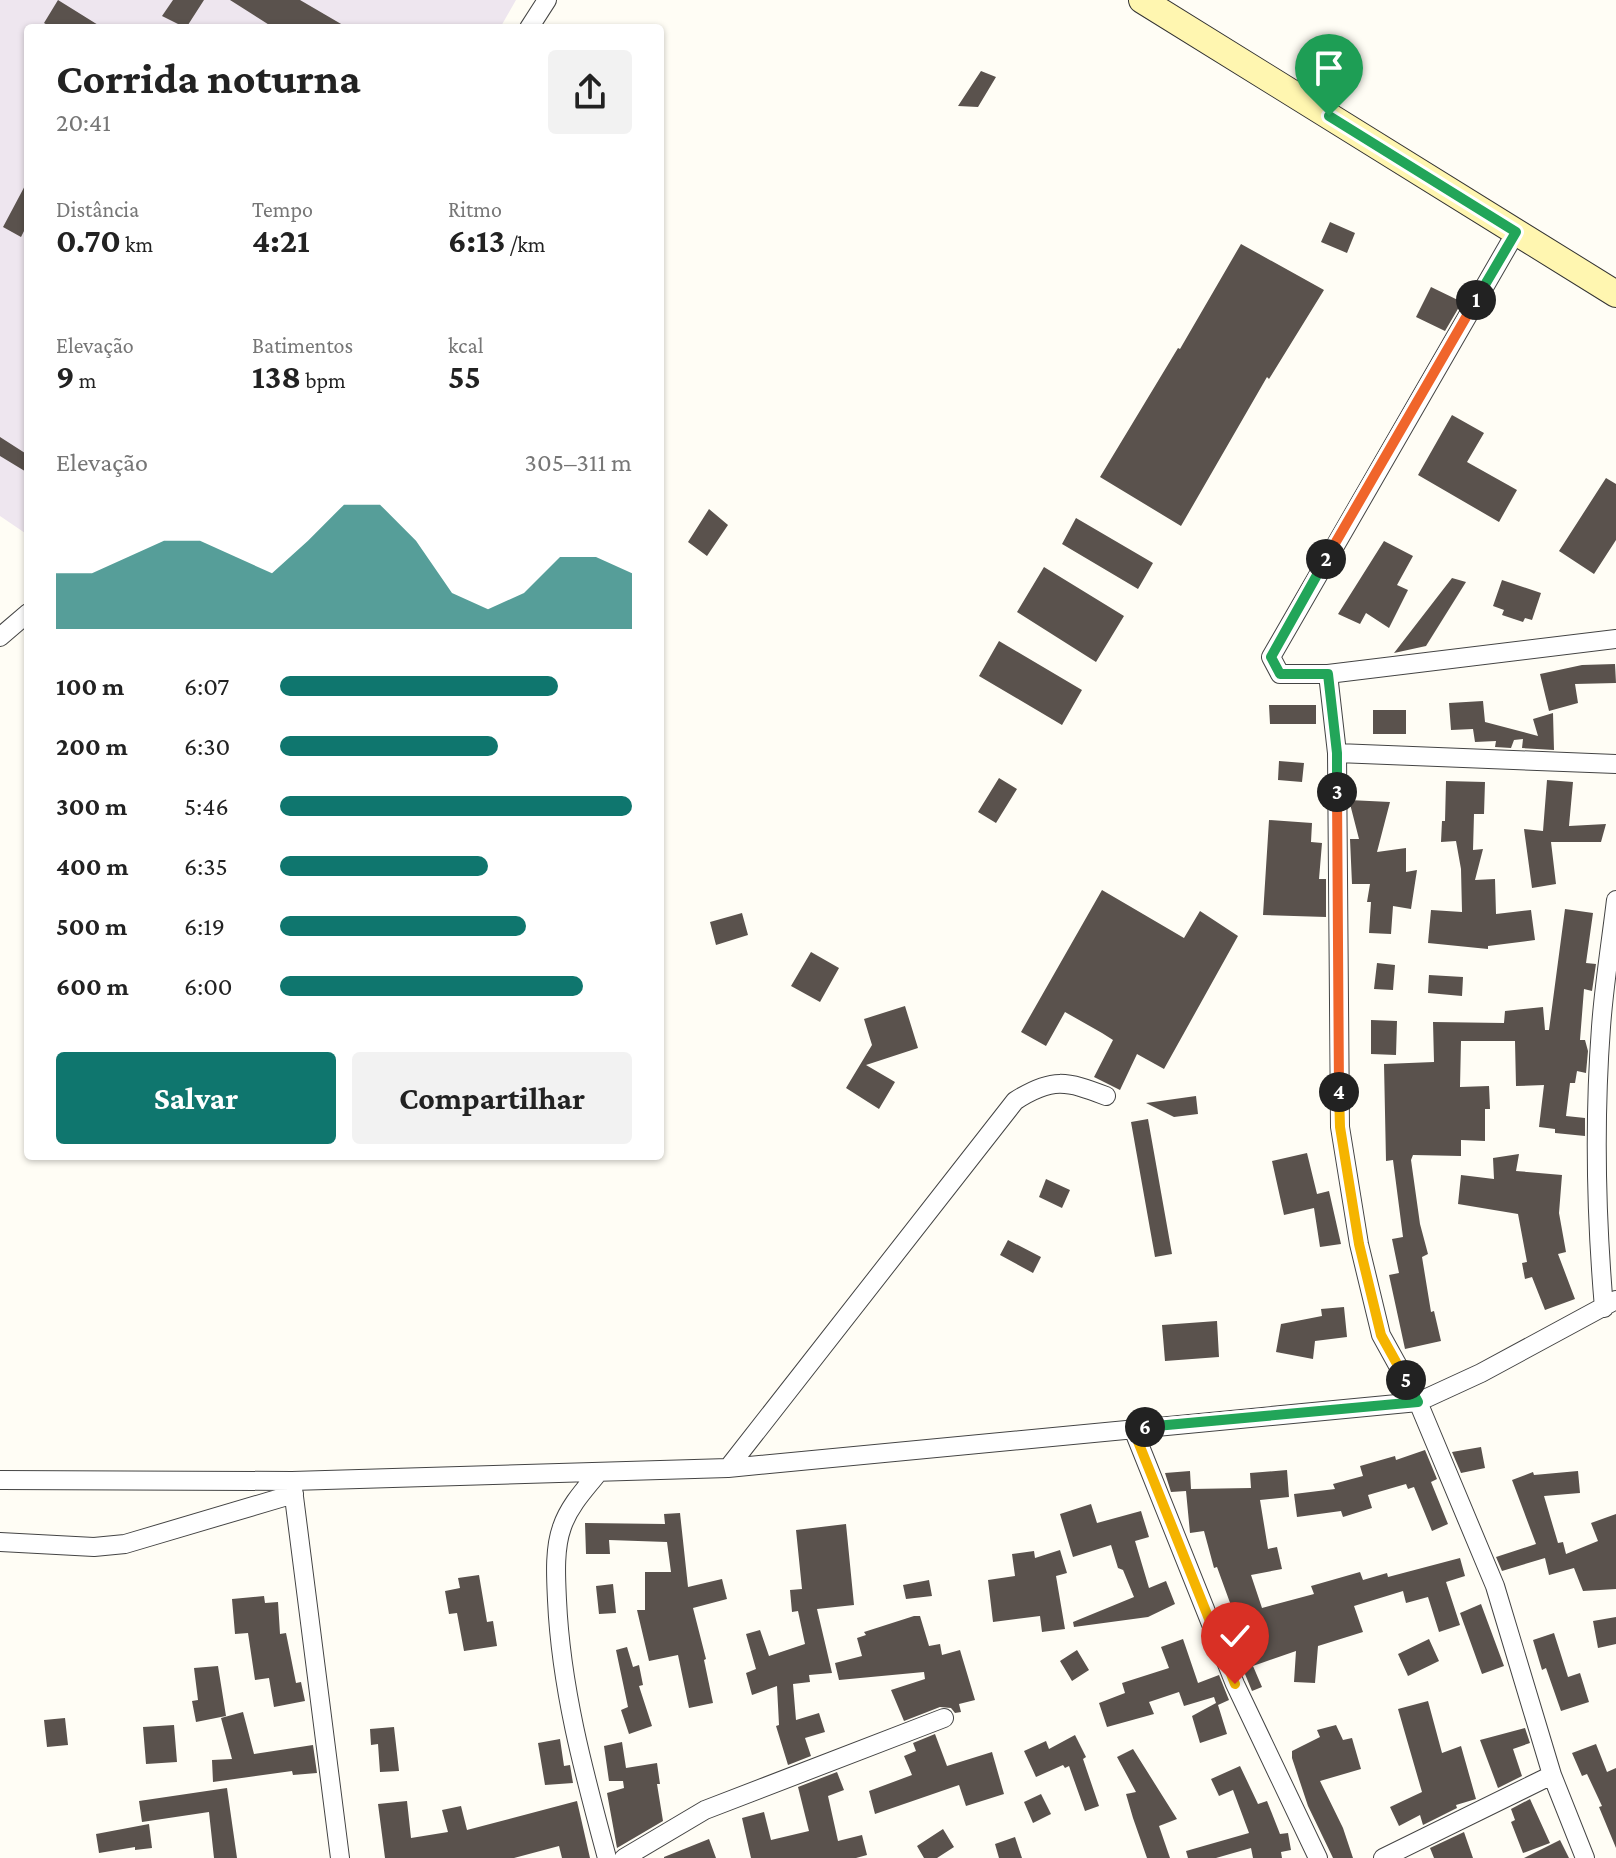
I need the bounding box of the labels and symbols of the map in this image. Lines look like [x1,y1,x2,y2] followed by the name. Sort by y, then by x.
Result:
[1295,34,1363,116] pin
[1456,280,1496,320] pin: 1
[1306,539,1346,579] pin: 2
[1317,772,1357,812] pin: 3
[1319,1072,1359,1112] pin: 4
[1386,1360,1426,1400] pin: 5
[1125,1407,1165,1447] pin: 6
[1201,1602,1269,1684] pin

